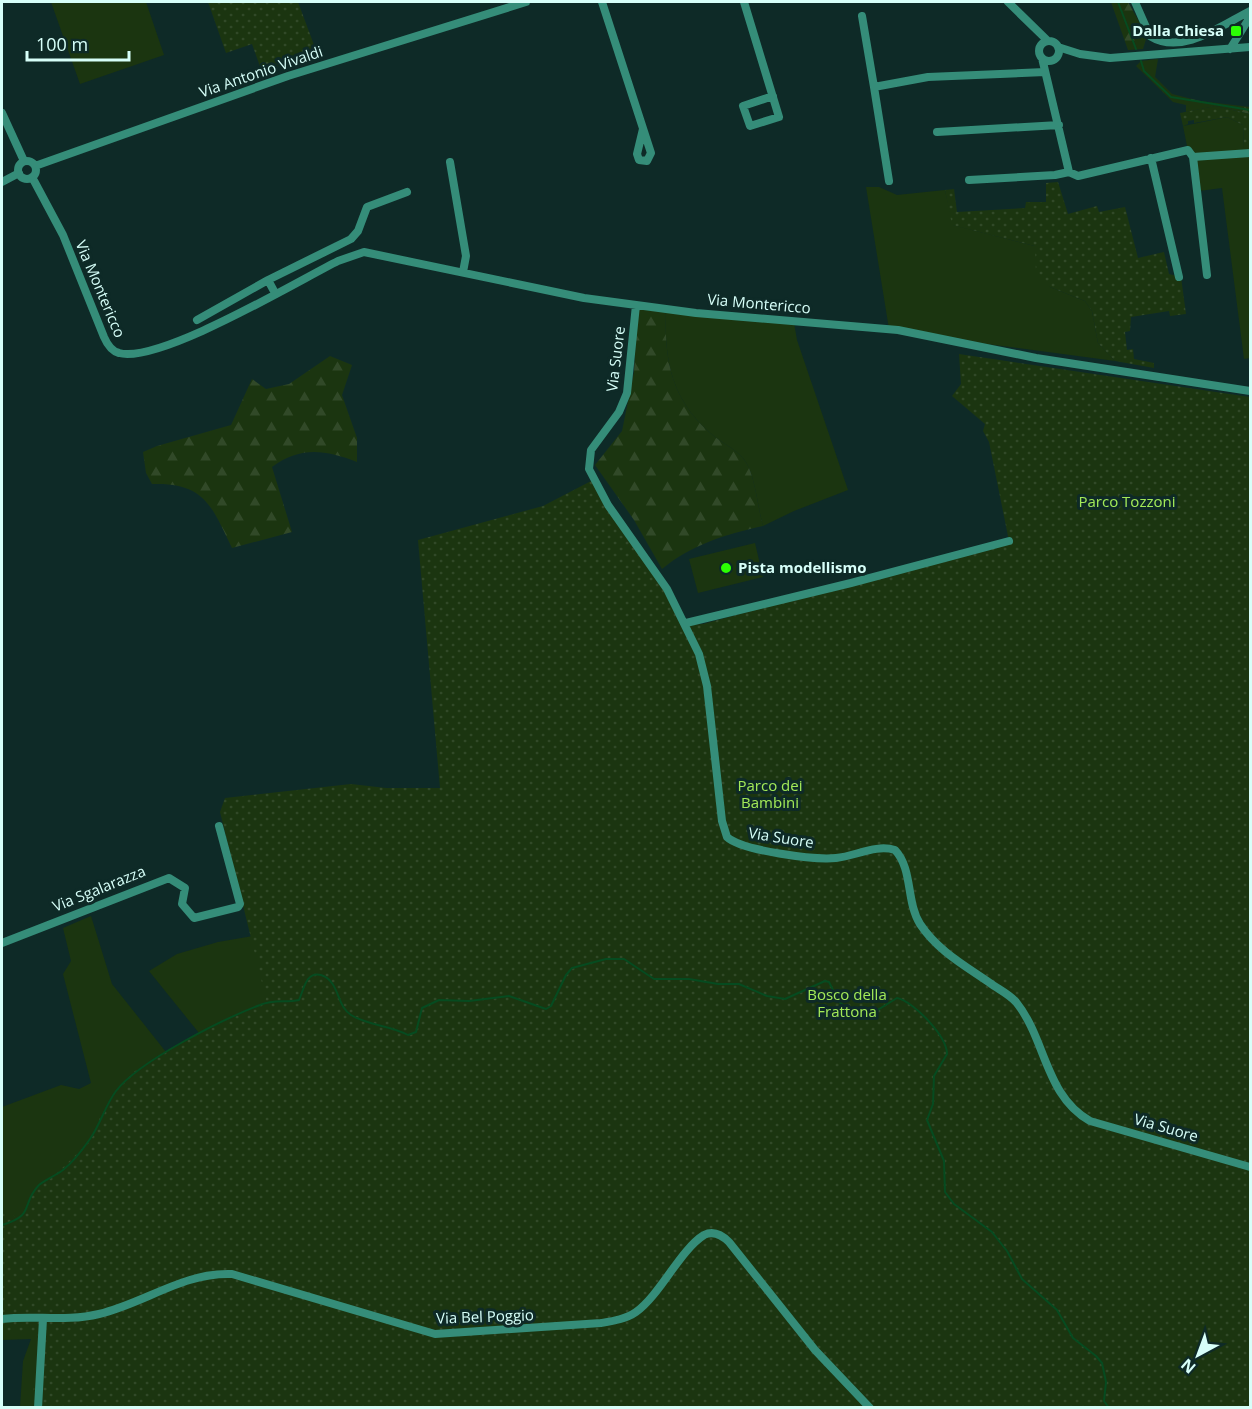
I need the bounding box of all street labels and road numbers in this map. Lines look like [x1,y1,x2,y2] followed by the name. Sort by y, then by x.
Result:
[196,41,325,102] street label: Via Antonio Vivaldi
[71,237,130,340] street label: Via Montericco
[707,289,812,317] street label: Via Montericco
[601,325,629,393] street label: Via Suore
[747,822,815,852] street label: Via Suore
[49,860,148,916] street label: Via Sgalarazza
[1132,1108,1201,1146] street label: Via Suore
[436,1304,534,1328] street label: Via Bel Poggio

